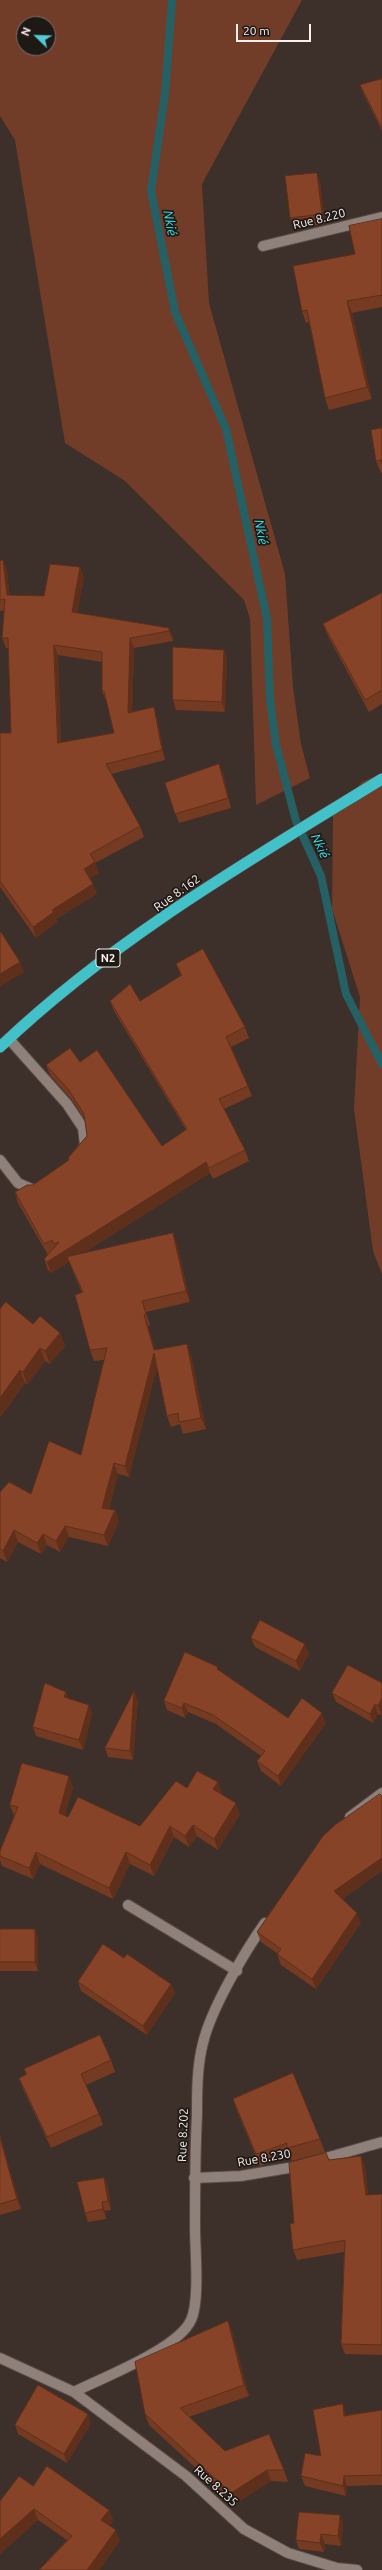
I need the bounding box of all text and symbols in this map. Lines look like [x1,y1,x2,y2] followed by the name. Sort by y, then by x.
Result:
[16,16,56,56] north arrow
[238,16,313,42] scale bar
[243,24,270,37] text: 20 m
[19,26,33,38] text: N
[291,206,347,232] street label: Rue 8.220
[160,209,180,237] water label: Nkié
[251,518,271,546] water label: Nkié
[308,831,332,861] water label: Nkié
[151,871,203,915] street label: Rue 8.162
[96,949,120,967] road number: N2
[175,2108,191,2162] street label: Rue 8.202
[236,2146,292,2170] street label: Rue 8.230
[191,2463,241,2509] street label: Rue 8.235

